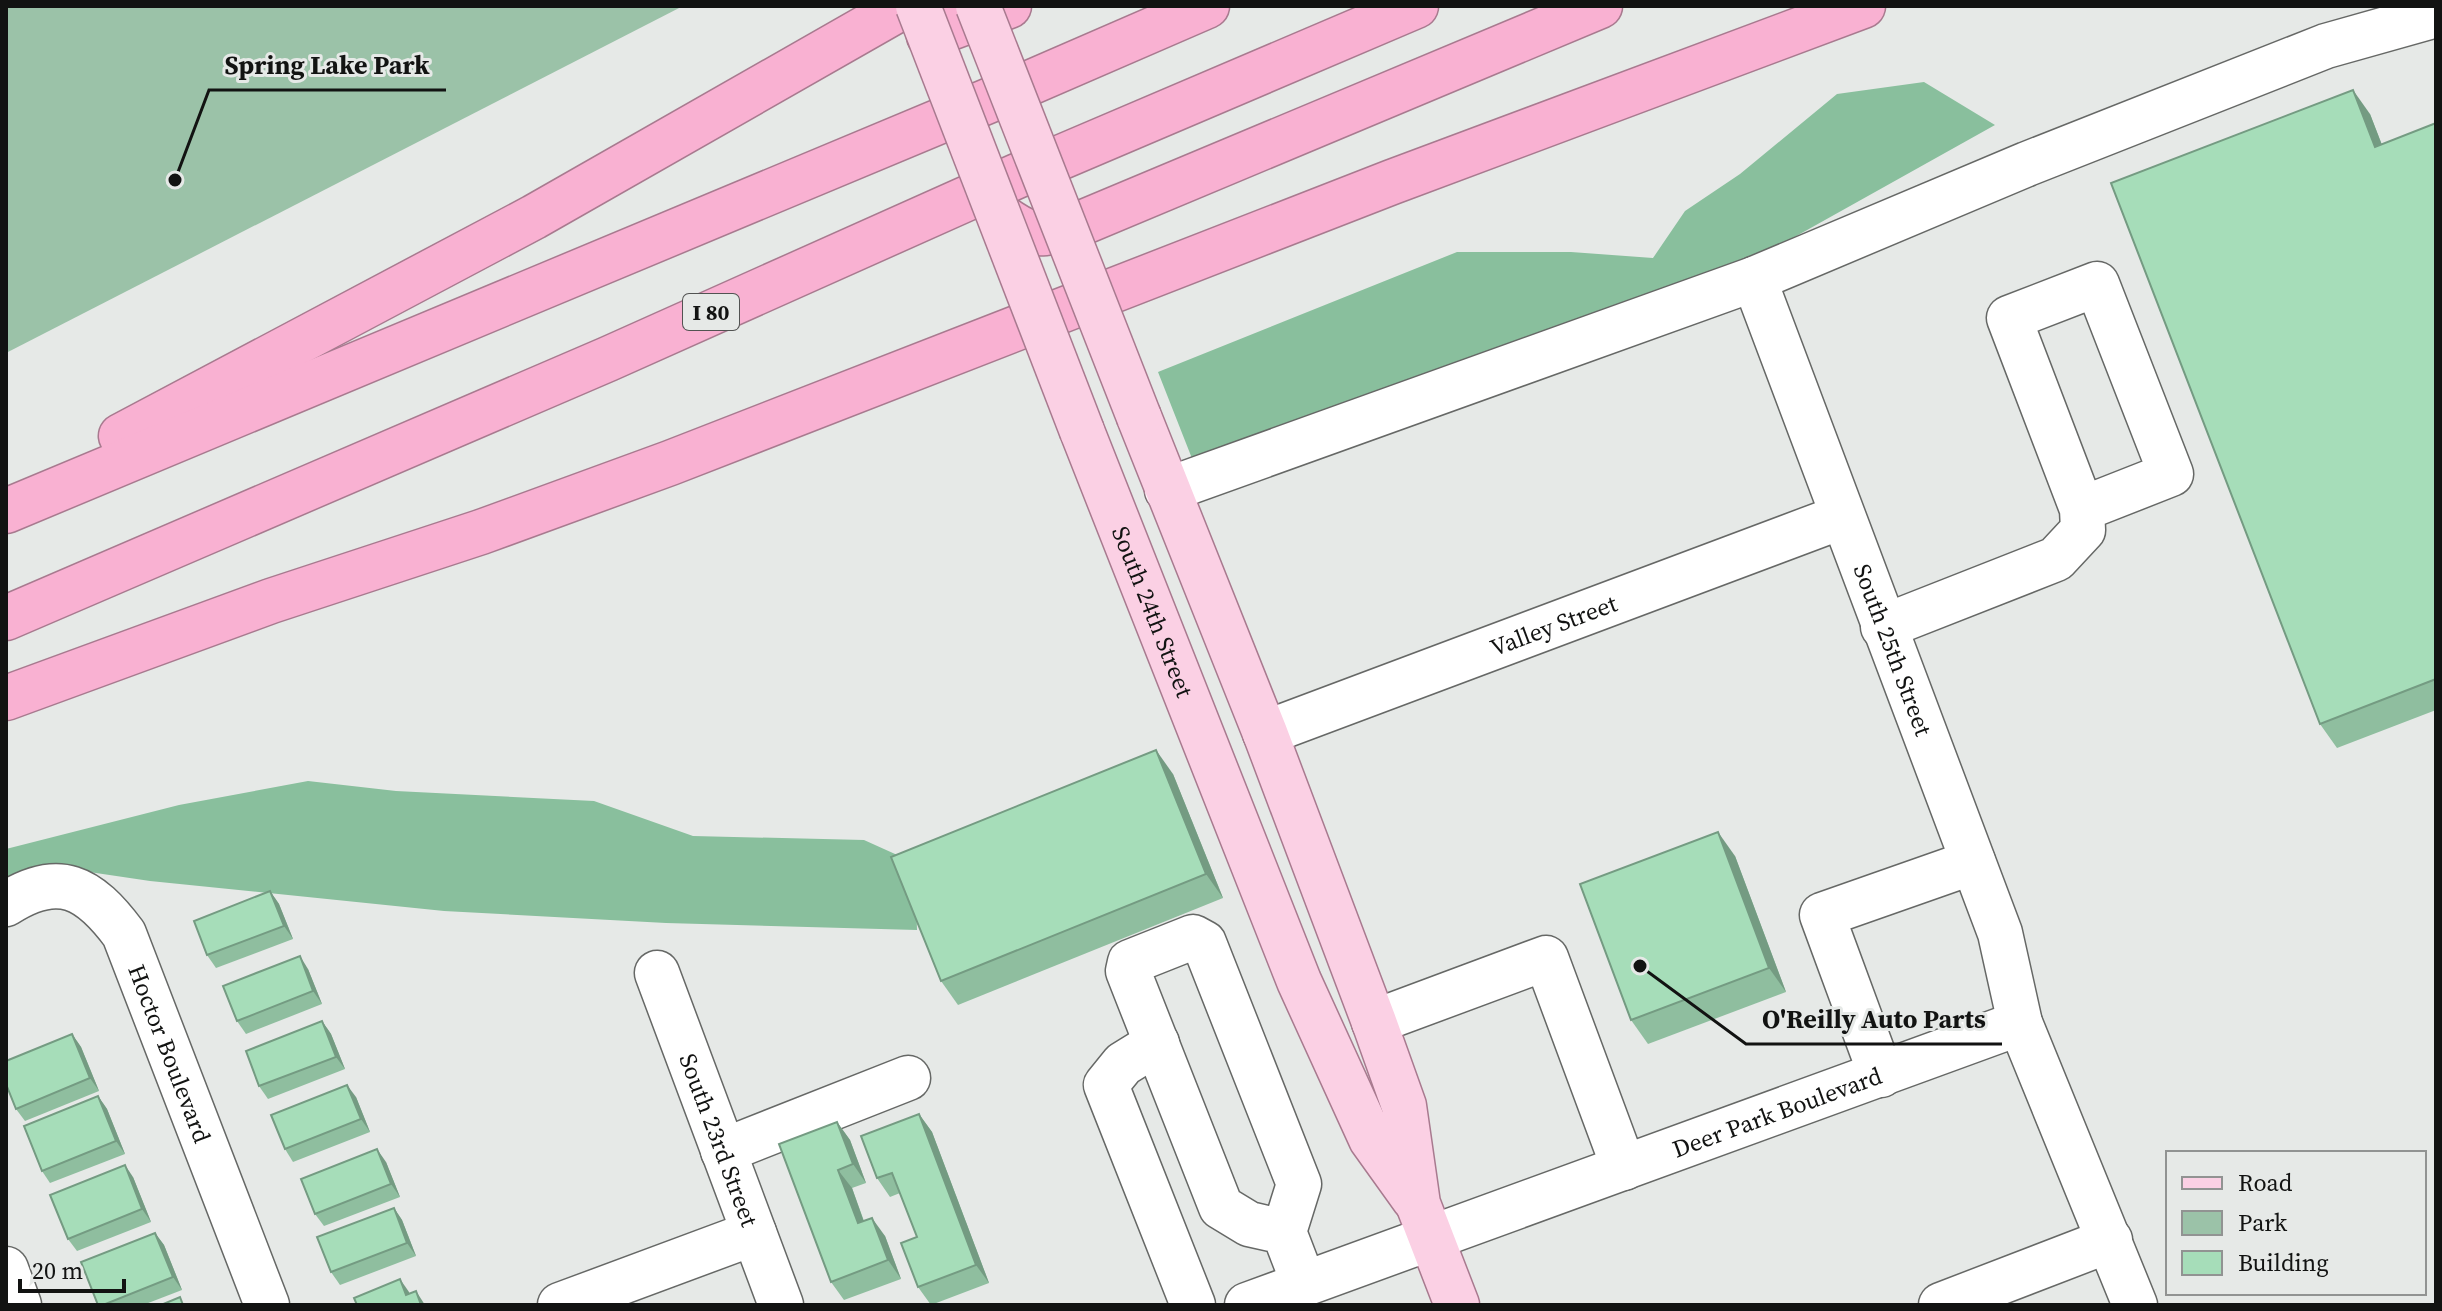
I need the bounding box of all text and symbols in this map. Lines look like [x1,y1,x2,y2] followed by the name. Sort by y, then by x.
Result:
[209,40,446,90] callout: Spring Lake Park
[224,47,430,83] text: Spring Lake Park
[683,294,739,330] road number: I 80
[1105,521,1202,702] street label: South 24th Street
[1846,559,1941,740] street label: South 25th Street
[1485,586,1622,664] street label: Valley Street
[121,959,219,1148] street label: Hoctor Boulevard
[1746,994,2002,1044] callout: O'Reilly Auto Parts
[1762,1001,1986,1037] text: O'Reilly Auto Parts
[672,1049,767,1231] street label: South 23rd Street
[1667,1058,1887,1165] street label: Deer Park Boulevard
[2166,1151,2426,1295] legend
[2238,1166,2293,1199] text: Road
[2238,1206,2288,1239] text: Park
[20,1243,124,1293] scale bar
[2238,1246,2329,1279] text: Building
[32,1254,83,1287] text: 20 m

